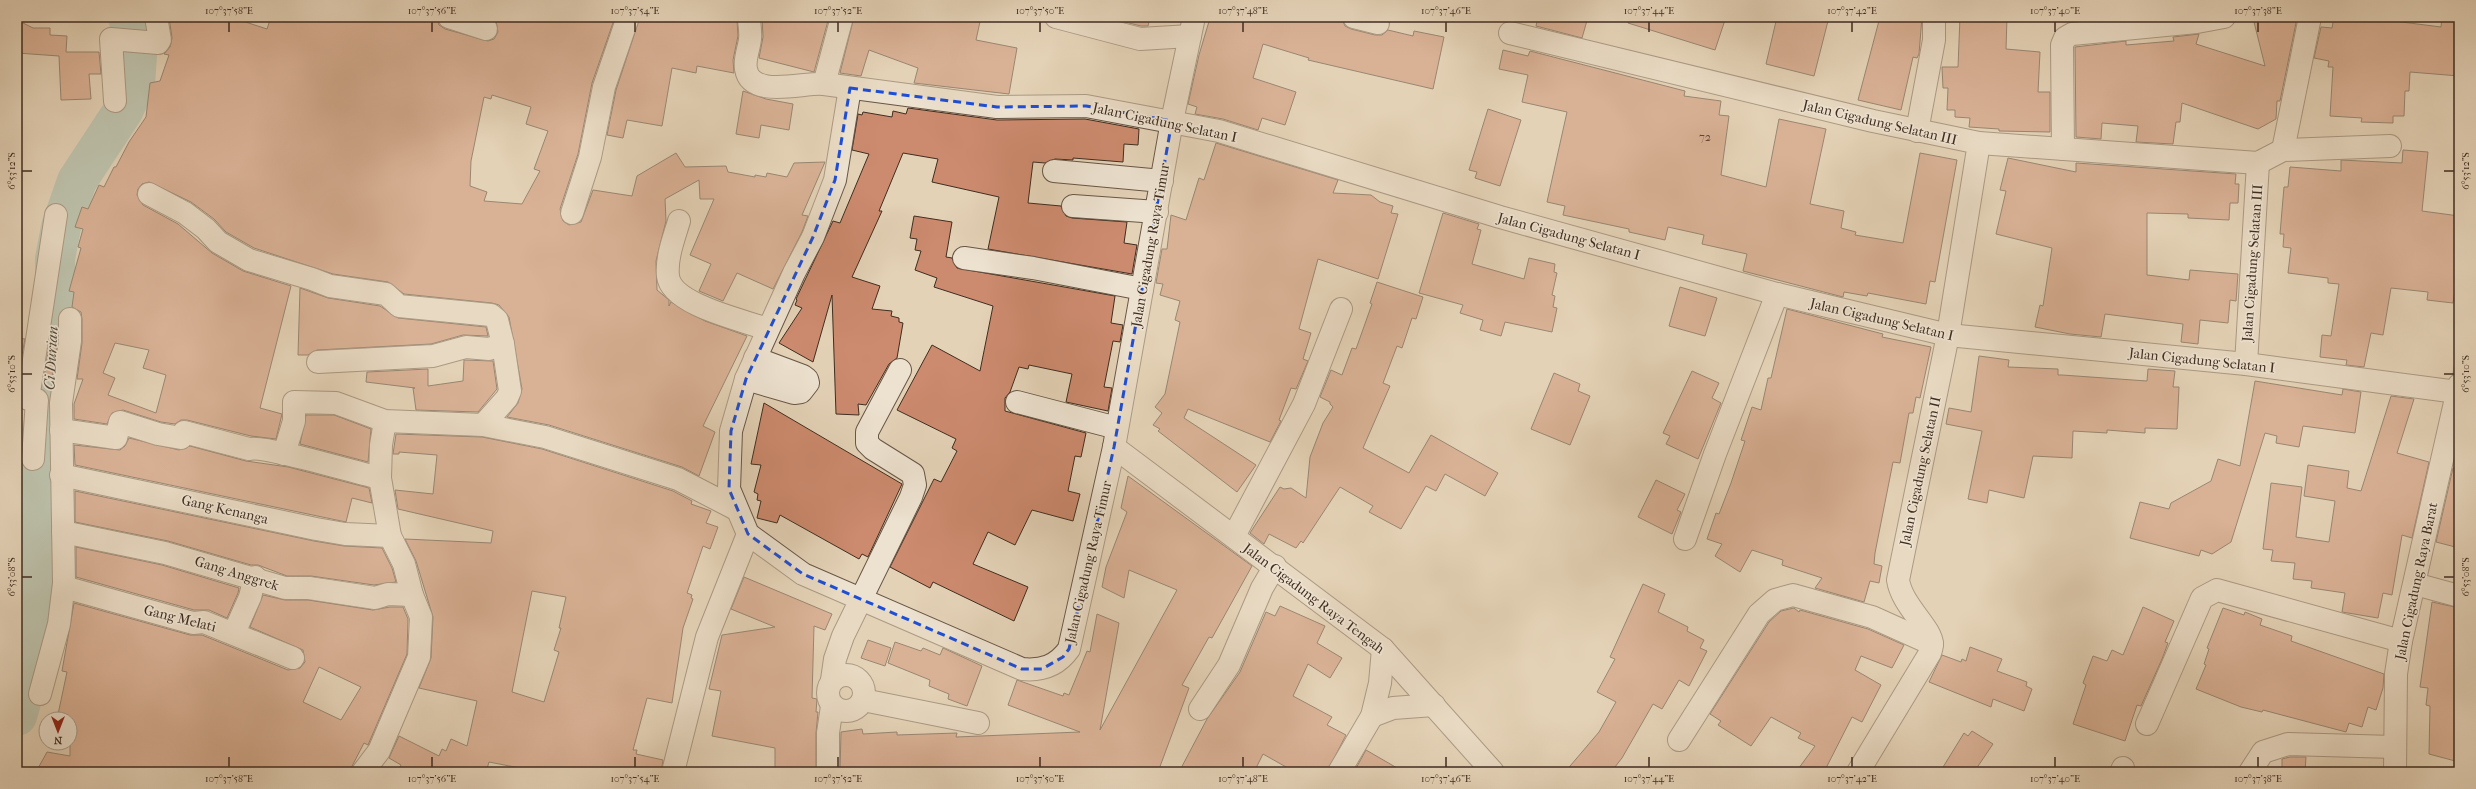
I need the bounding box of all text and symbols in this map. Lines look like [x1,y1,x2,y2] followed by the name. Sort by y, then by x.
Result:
[205,5,253,17] text: 107°37'58"E
[408,5,456,17] text: 107°37'56"E
[611,5,659,17] text: 107°37'54"E
[814,5,862,17] text: 107°37'52"E
[1016,5,1064,17] text: 107°37'50"E
[1218,5,1268,17] text: 107°37'48"E
[1421,5,1471,17] text: 107°37'46"E
[1624,5,1674,17] text: 107°37'44"E
[1827,5,1877,17] text: 107°37'42"E
[2030,5,2080,17] text: 107°37'40"E
[2234,5,2282,17] text: 107°37'38"E
[1800,96,1959,149] street label: Jalan Cigadung Selatan III
[1090,99,1239,146] street label: Jalan Cigadung Selatan I
[1699,130,1711,144] house number: 72
[6,152,18,190] text: 6°53'12"S
[2460,152,2472,190] text: 6°53'12"S
[1127,162,1173,330] street label: Jalan Cigadung Raya Timur
[2238,183,2267,343] street label: Jalan Cigadung Selatan III
[1495,209,1643,264] street label: Jalan Cigadung Selatan I
[1807,294,1956,344] street label: Jalan Cigadung Selatan I
[40,326,62,390] water label: Ci Durian
[2127,344,2276,377] street label: Jalan Cigadung Selatan I
[6,355,18,393] text: 6°53'10"S
[2460,355,2472,393] text: 6°53'10"S
[1896,394,1945,548] street label: Jalan Cigadung Selatan II
[1061,479,1116,646] street label: Jalan Cigadung Raya Timur
[180,491,270,528] street label: Gang Kenanga
[2391,501,2442,662] street label: Jalan Cigadung Raya Barat
[1239,539,1388,657] street label: Jalan Cigadung Raya Tengah
[193,553,282,595] street label: Gang Anggrek
[6,557,18,597] text: 6°53'08"S
[2460,557,2472,597] text: 6°53'08"S
[142,601,218,636] street label: Gang Melati
[38,711,78,751] north arrow
[53,734,62,747] text: N
[205,773,253,785] text: 107°37'58"E
[408,773,456,785] text: 107°37'56"E
[611,773,659,785] text: 107°37'54"E
[814,773,862,785] text: 107°37'52"E
[1016,773,1064,785] text: 107°37'50"E
[1218,773,1268,785] text: 107°37'48"E
[1421,773,1471,785] text: 107°37'46"E
[1624,773,1674,785] text: 107°37'44"E
[1827,773,1877,785] text: 107°37'42"E
[2030,773,2080,785] text: 107°37'40"E
[2234,773,2282,785] text: 107°37'38"E

